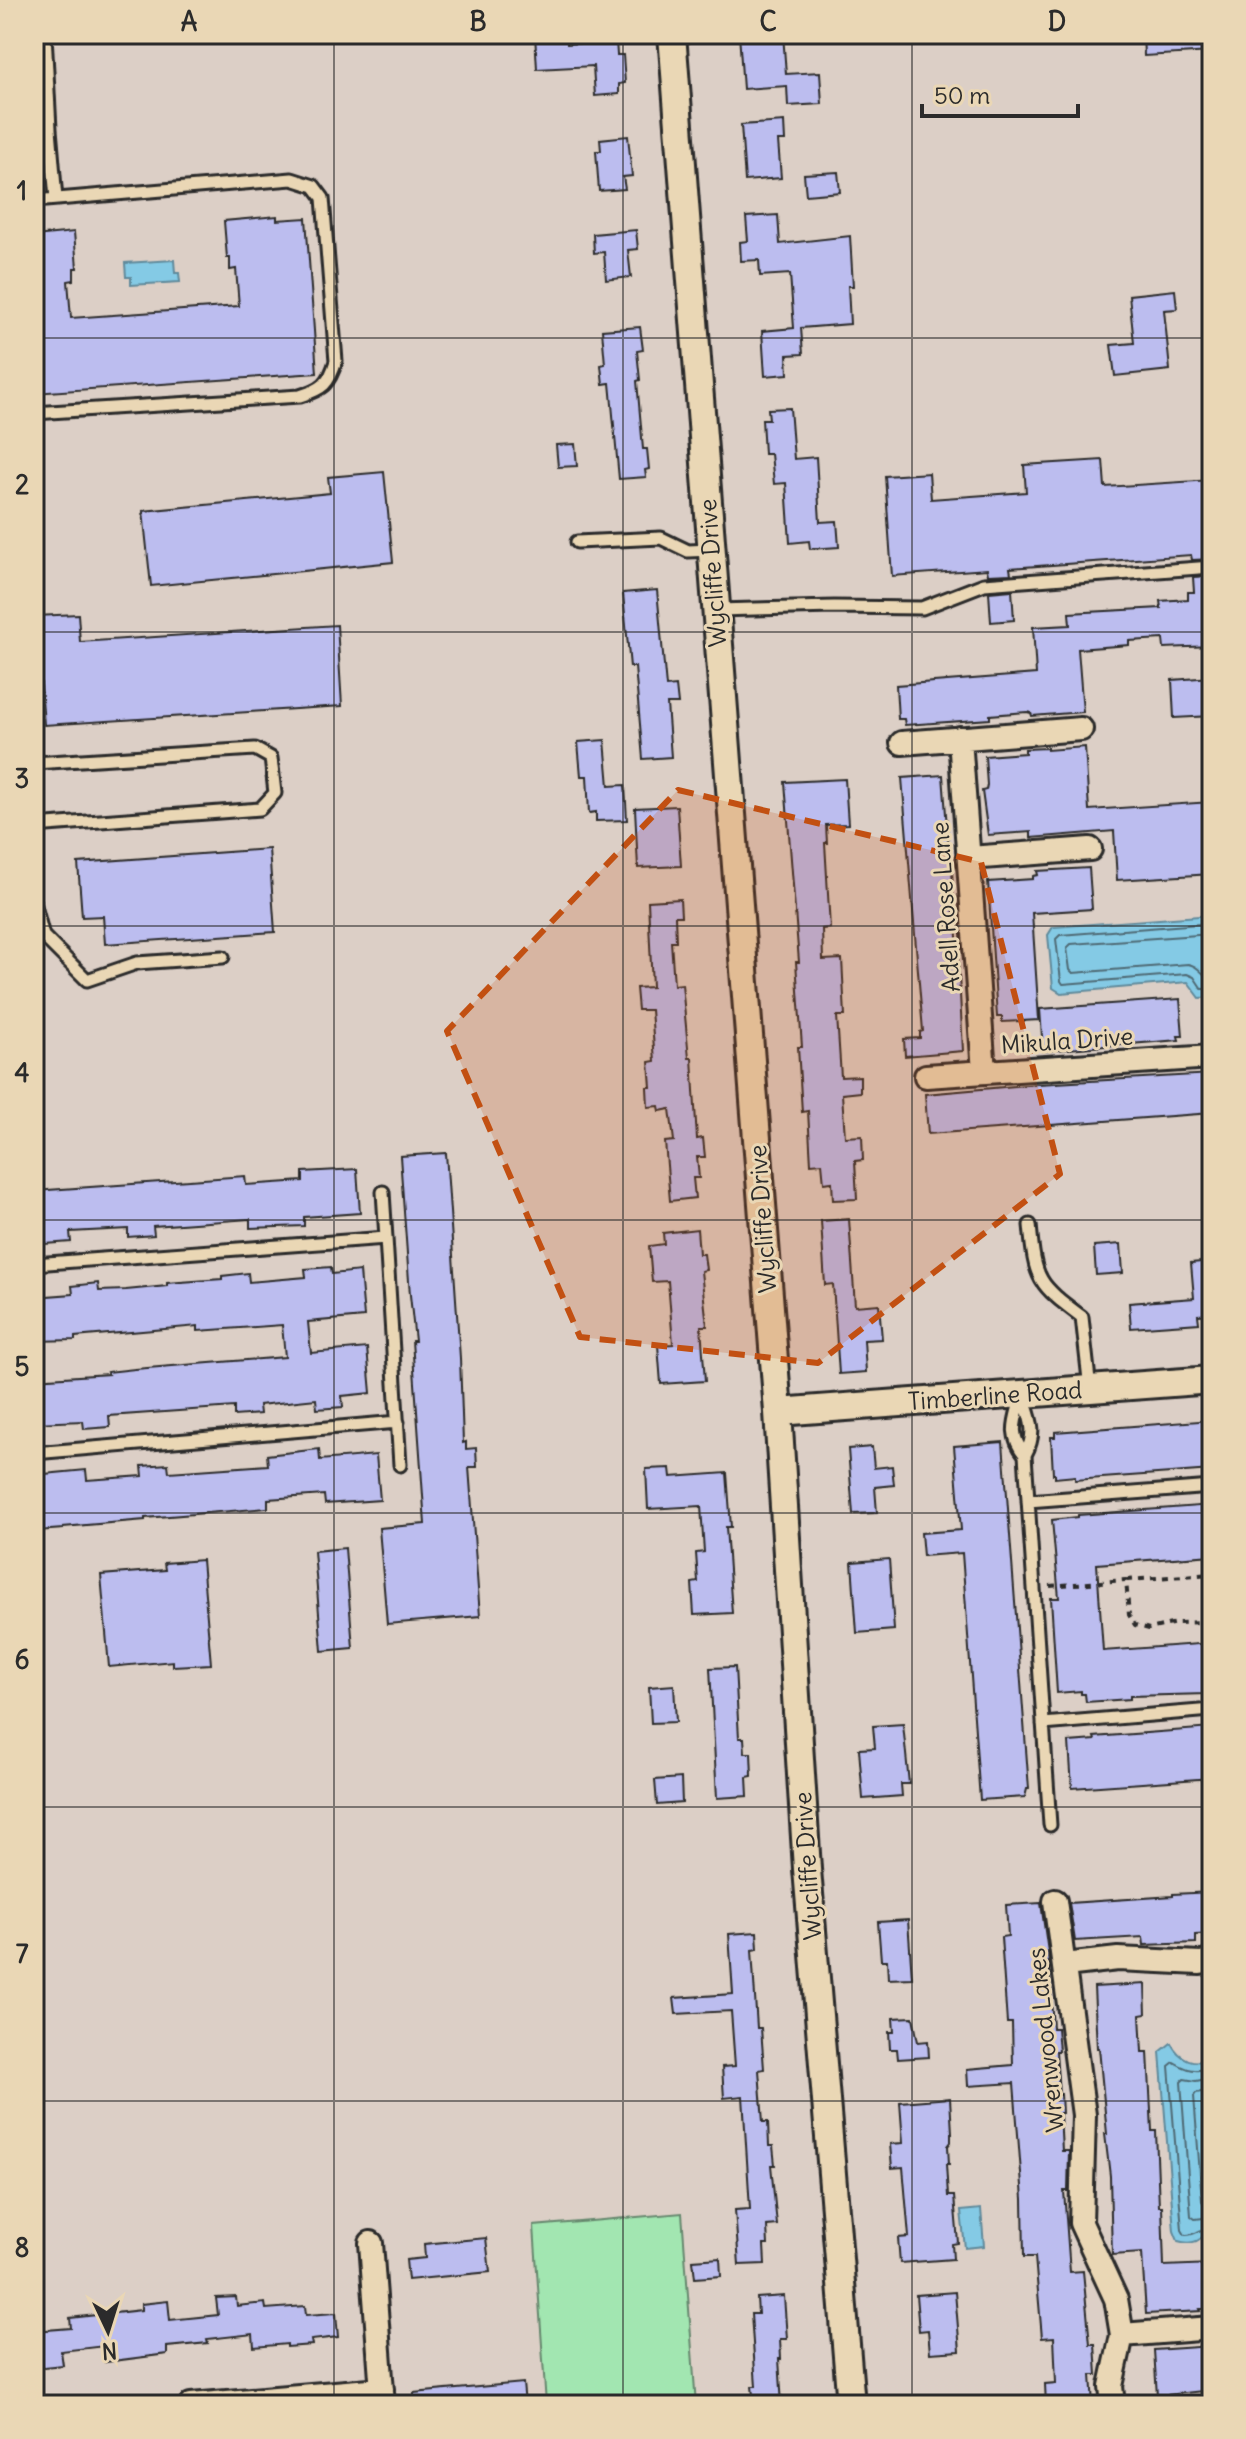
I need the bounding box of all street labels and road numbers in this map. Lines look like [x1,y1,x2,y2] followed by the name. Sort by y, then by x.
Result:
[692,498,732,648] street label: Wycliffe Drive
[924,821,966,993] street label: Adell Rose Lane
[1000,1020,1134,1060] street label: Mikula Drive
[742,1144,782,1294] street label: Wycliffe Drive
[907,1374,1083,1416] street label: Timberline Road
[787,1791,827,1941] street label: Wycliffe Drive
[1020,1946,1070,2134] street label: Wrenwood Lakes

